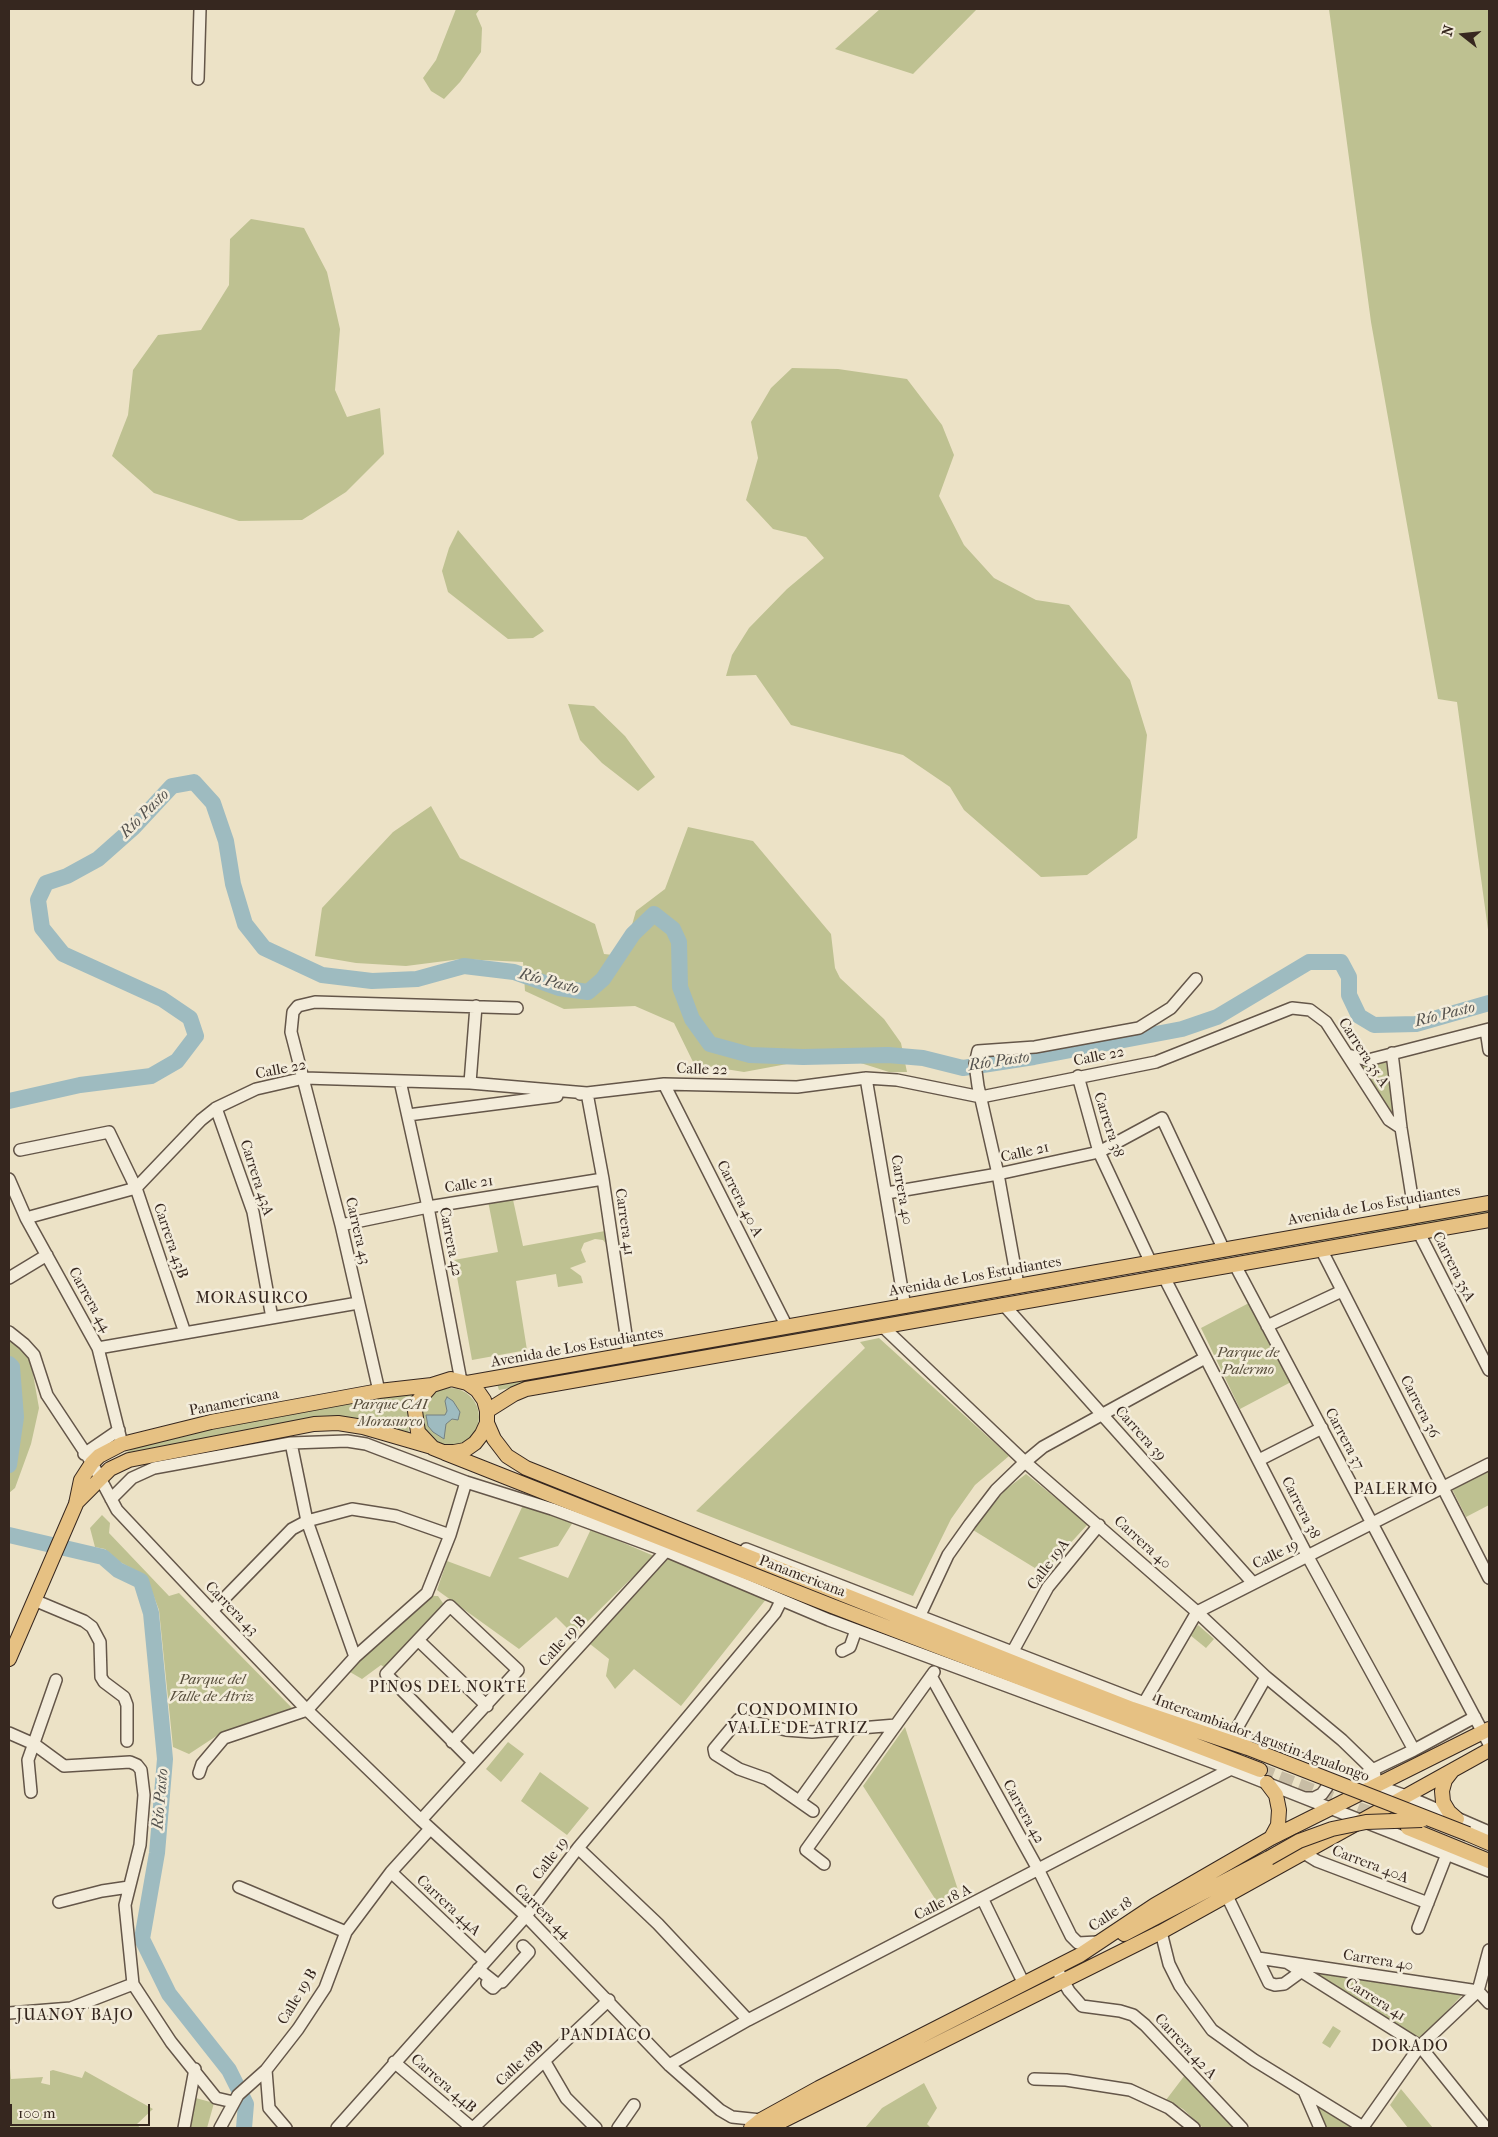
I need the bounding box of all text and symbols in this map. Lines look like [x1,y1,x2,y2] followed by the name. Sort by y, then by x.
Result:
[1438,10,1488,60] north arrow
[1438,23,1458,38] text: N
[117,786,173,842] water label: Río Pasto
[517,965,581,999] water label: Río Pasto
[1413,998,1477,1032] water label: Río Pasto
[1334,1015,1392,1091] street label: Carrera 35 A
[1072,1043,1126,1071] street label: Calle 22
[967,1048,1031,1076] water label: Río Pasto
[254,1056,308,1084] street label: Calle 22
[676,1060,728,1080] street label: Calle 22
[1089,1090,1127,1160] street label: Carrera 38
[235,1138,277,1218] street label: Carrera 43A
[999,1139,1051,1167] street label: Calle 21
[886,1154,916,1226] street label: Carrera 40
[712,1158,766,1240] street label: Carrera 40 A
[443,1172,495,1198] street label: Calle 21
[1286,1182,1462,1230] street label: Avenida de Los Estudiantes
[610,1187,638,1257] street label: Carrera 41
[341,1196,373,1266] street label: Carrera 43
[149,1201,191,1281] street label: Carrera 43B
[434,1206,466,1278] street label: Carrera 42
[1428,1229,1478,1305] street label: Carrera 35A
[887,1253,1063,1301] street label: Avenida de Los Estudiantes
[64,1264,114,1336] street label: Carrera 44
[194,1289,310,1309] district label: MORASURCO
[489,1324,665,1372] street label: Avenida de Los Estudiantes
[1217,1344,1279,1379] park label: Parque de Palermo
[1396,1373,1442,1441] street label: Carrera 36
[188,1385,280,1421] street label: Panamericana
[352,1396,428,1431] park label: Parque CAI Morasurco
[1111,1403,1169,1465] street label: Carrera 39
[1320,1405,1368,1473] street label: Carrera 37
[1277,1474,1323,1542] street label: Carrera 38
[1353,1480,1439,1500] district label: PALERMO
[1110,1513,1174,1573] street label: Carrera 40
[1024,1536,1074,1594] street label: Calle 19A
[1250,1536,1302,1574] street label: Calle 19
[756,1552,848,1602] street label: Panamericana
[201,1578,261,1640] street label: Carrera 43
[536,1613,590,1671] street label: Calle 19 B
[170,1671,254,1706] park label: Parque del Valle de Atriz
[367,1678,529,1698] district label: PINOS DEL NORTE
[1152,1692,1372,1786] street label: Intercambiador Agustin Agualongo
[726,1701,870,1739] district label: CONDOMINIO VALLE DE ATRIZ
[149,1768,173,1830] water label: Río Pasto
[998,1777,1048,1847] street label: Carrera 42
[529,1834,573,1884] street label: Calle 19
[1329,1842,1411,1888] street label: Carrera 40A
[412,1872,484,1940] street label: Carrera 44A
[510,1881,574,1943] street label: Carrera 44
[911,1881,975,1925] street label: Calle 18 A
[1086,1894,1136,1936] street label: Calle 18
[1342,1947,1414,1975] street label: Carrera 40
[274,1966,322,2028] street label: Calle 19 B
[1341,1974,1409,2026] street label: Carrera 41
[15,2006,135,2026] district label: JUANOY BAJO
[1150,2010,1220,2084] street label: Carrera 42 A
[559,2026,653,2046] district label: PANDIACO
[492,2037,548,2091] street label: Calle 18B
[1370,2037,1450,2057] district label: DORADO
[406,2051,480,2117] street label: Carrera 44B
[12,2094,152,2126] scale bar
[18,2104,56,2122] text: 100 m

